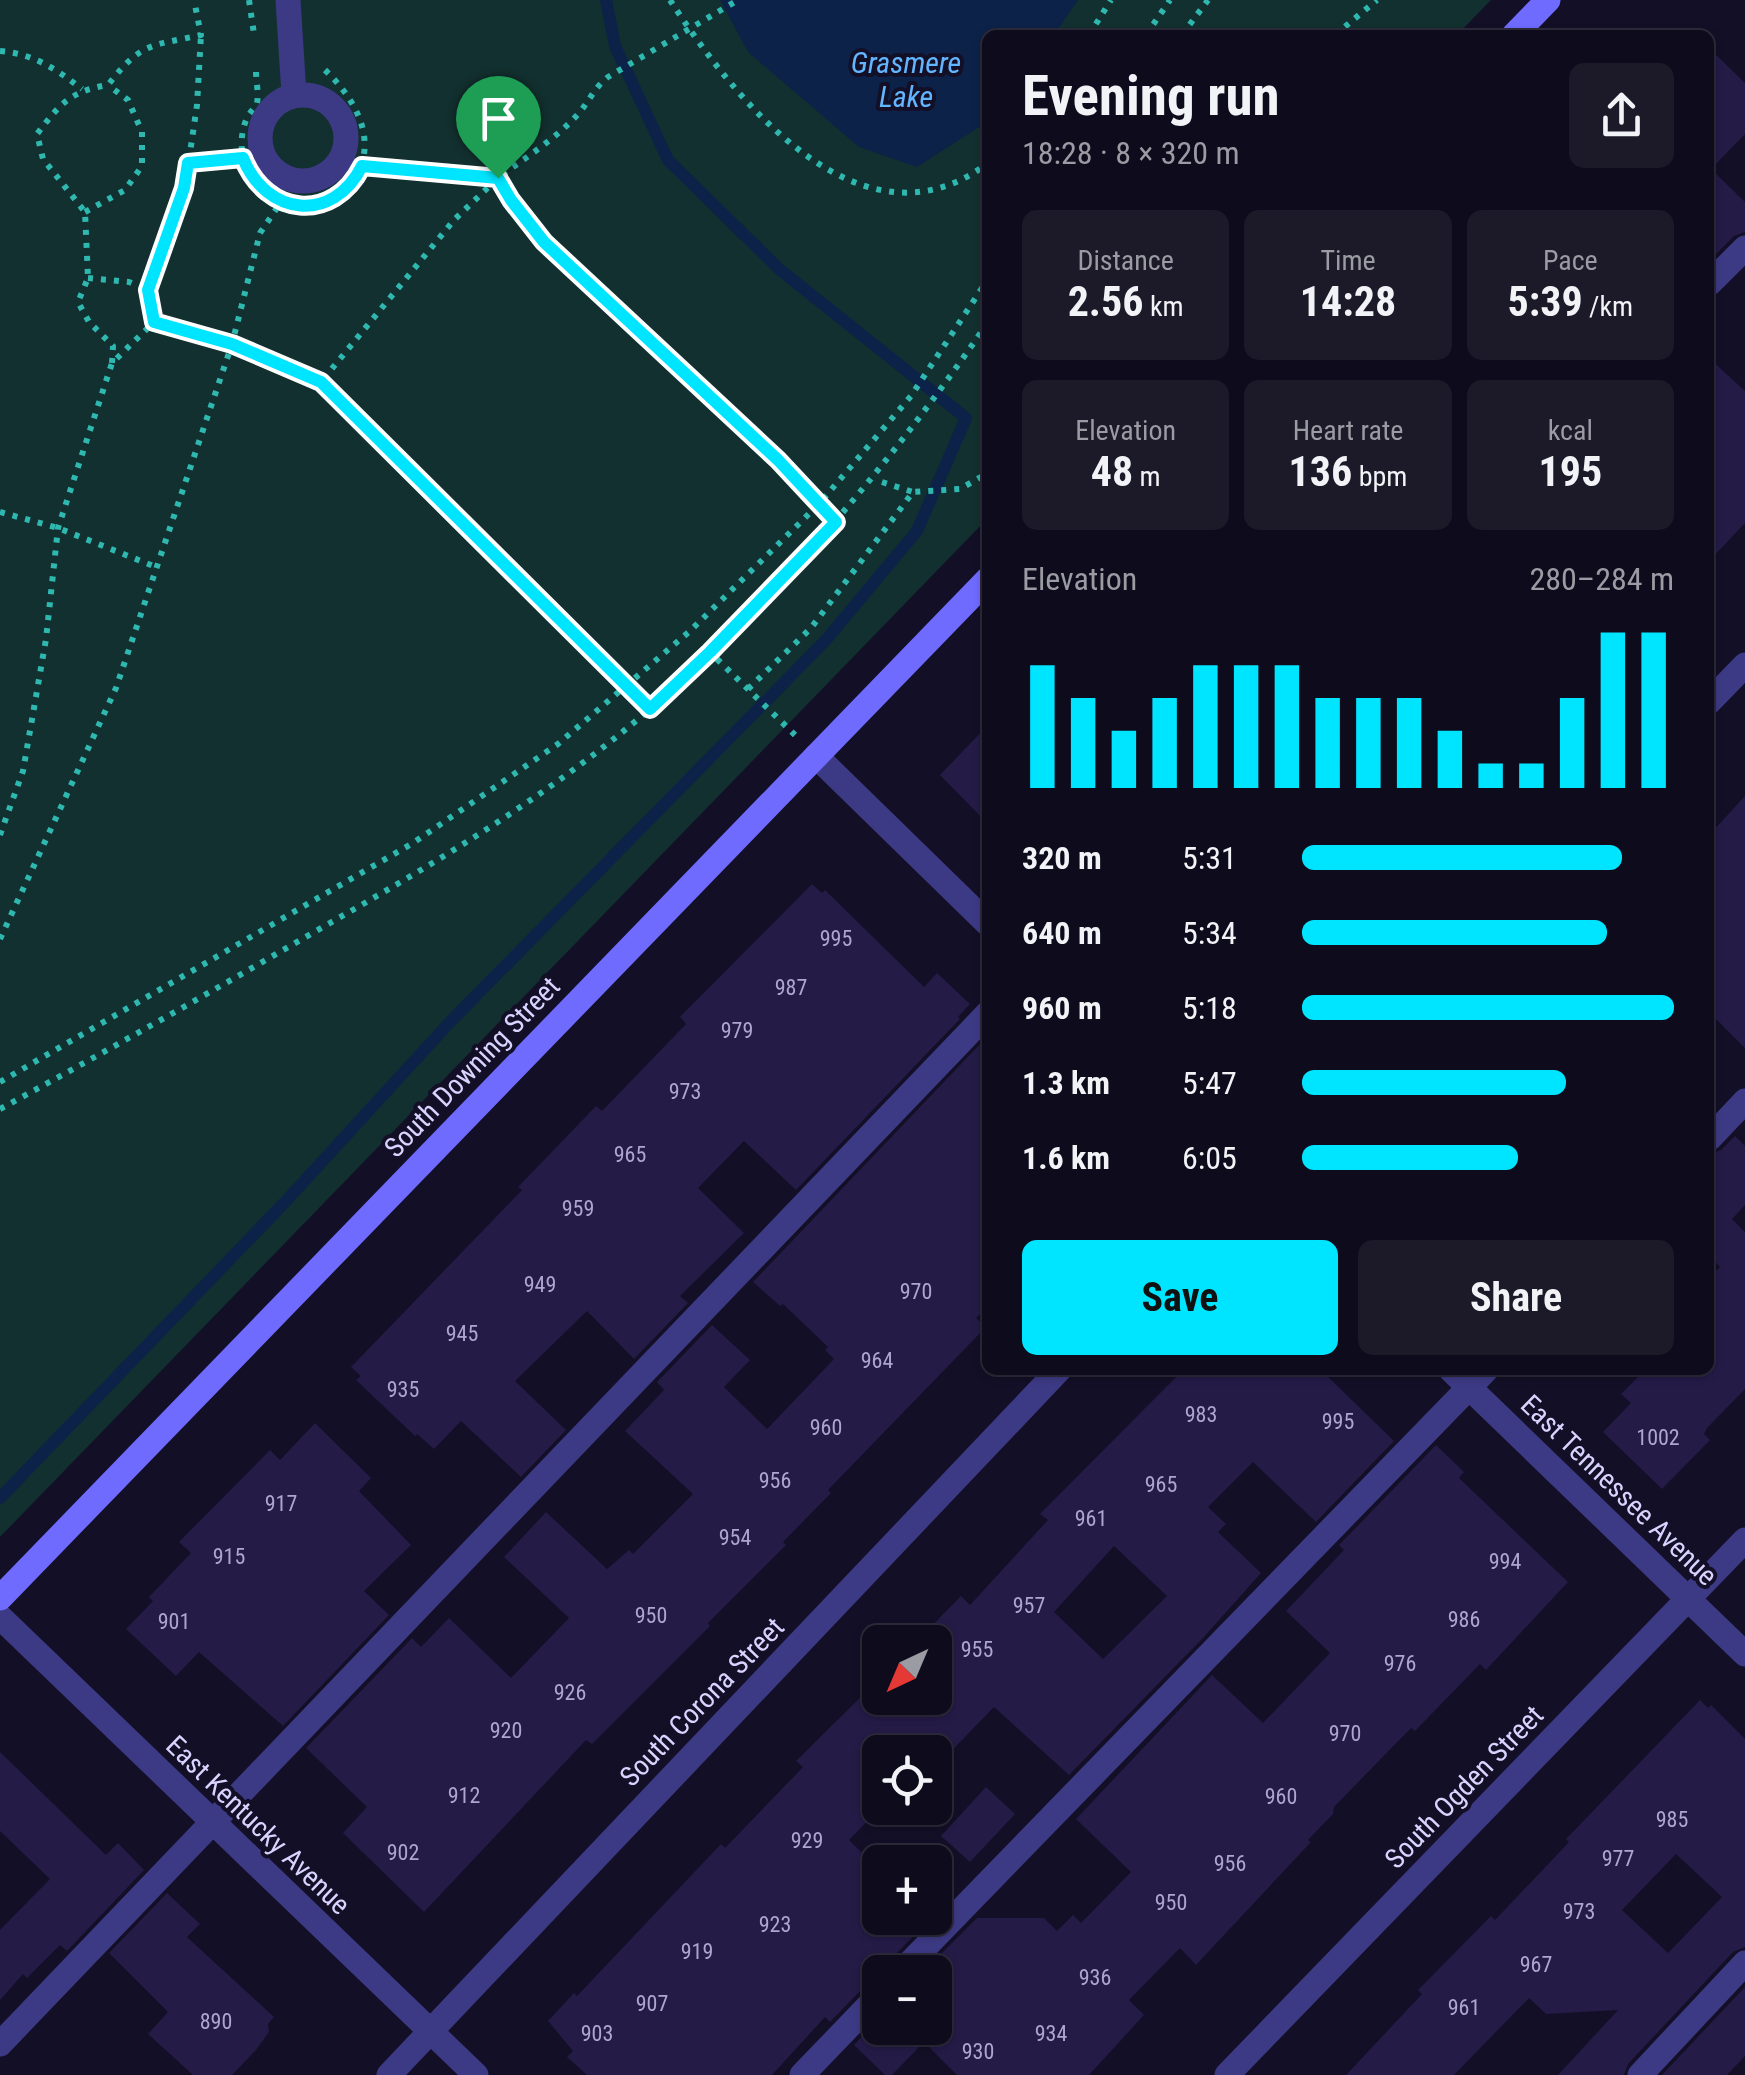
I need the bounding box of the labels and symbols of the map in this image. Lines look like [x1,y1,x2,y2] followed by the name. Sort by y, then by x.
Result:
[851,45,961,114] water label: Grasmere Lake
[456,76,541,179] pin
[820,926,852,951] house number: 995
[377,970,567,1164] street label: South Downing Street
[775,975,807,1000] house number: 987
[721,1018,753,1043] house number: 979
[669,1079,701,1104] house number: 973
[614,1142,646,1167] house number: 965
[562,1196,594,1221] house number: 959
[524,1272,556,1297] house number: 949
[900,1279,932,1304] house number: 970
[446,1321,478,1346] house number: 945
[861,1348,893,1373] house number: 964
[387,1377,419,1402] house number: 935
[1514,1388,1724,1592] street label: East Tennessee Avenue
[1185,1402,1217,1427] house number: 983
[1322,1409,1354,1434] house number: 995
[810,1415,842,1440] house number: 960
[1636,1425,1680,1450] house number: 1002
[759,1468,791,1493] house number: 956
[1145,1472,1177,1497] house number: 965
[265,1491,297,1516] house number: 917
[1075,1506,1107,1531] house number: 961
[719,1525,751,1550] house number: 954
[213,1544,245,1569] house number: 915
[1489,1549,1521,1574] house number: 994
[1013,1593,1045,1618] house number: 957
[635,1603,667,1628] house number: 950
[1448,1607,1480,1632] house number: 986
[158,1609,190,1634] house number: 901
[613,1611,791,1793] street label: South Corona Street
[862,1625,952,1715] north arrow
[961,1637,993,1662] house number: 955
[1384,1651,1416,1676] house number: 976
[554,1680,586,1705] house number: 926
[1378,1699,1550,1875] street label: South Ogden Street
[490,1718,522,1743] house number: 920
[1329,1721,1361,1746] house number: 970
[159,1729,357,1921] street label: East Kentucky Avenue
[448,1783,480,1808] house number: 912
[1265,1784,1297,1809] house number: 960
[1656,1807,1688,1832] house number: 985
[791,1828,823,1853] house number: 929
[387,1840,419,1865] house number: 902
[1602,1846,1634,1871] house number: 977
[1214,1851,1246,1876] house number: 956
[1155,1890,1187,1915] house number: 950
[1563,1899,1595,1924] house number: 973
[759,1912,791,1937] house number: 923
[681,1939,713,1964] house number: 919
[1520,1952,1552,1977] house number: 967
[1079,1965,1111,1990] house number: 936
[636,1991,668,2016] house number: 907
[1448,1995,1480,2020] house number: 961
[200,2009,232,2034] house number: 890
[581,2021,613,2046] house number: 903
[1035,2021,1067,2046] house number: 934
[962,2039,994,2064] house number: 930

